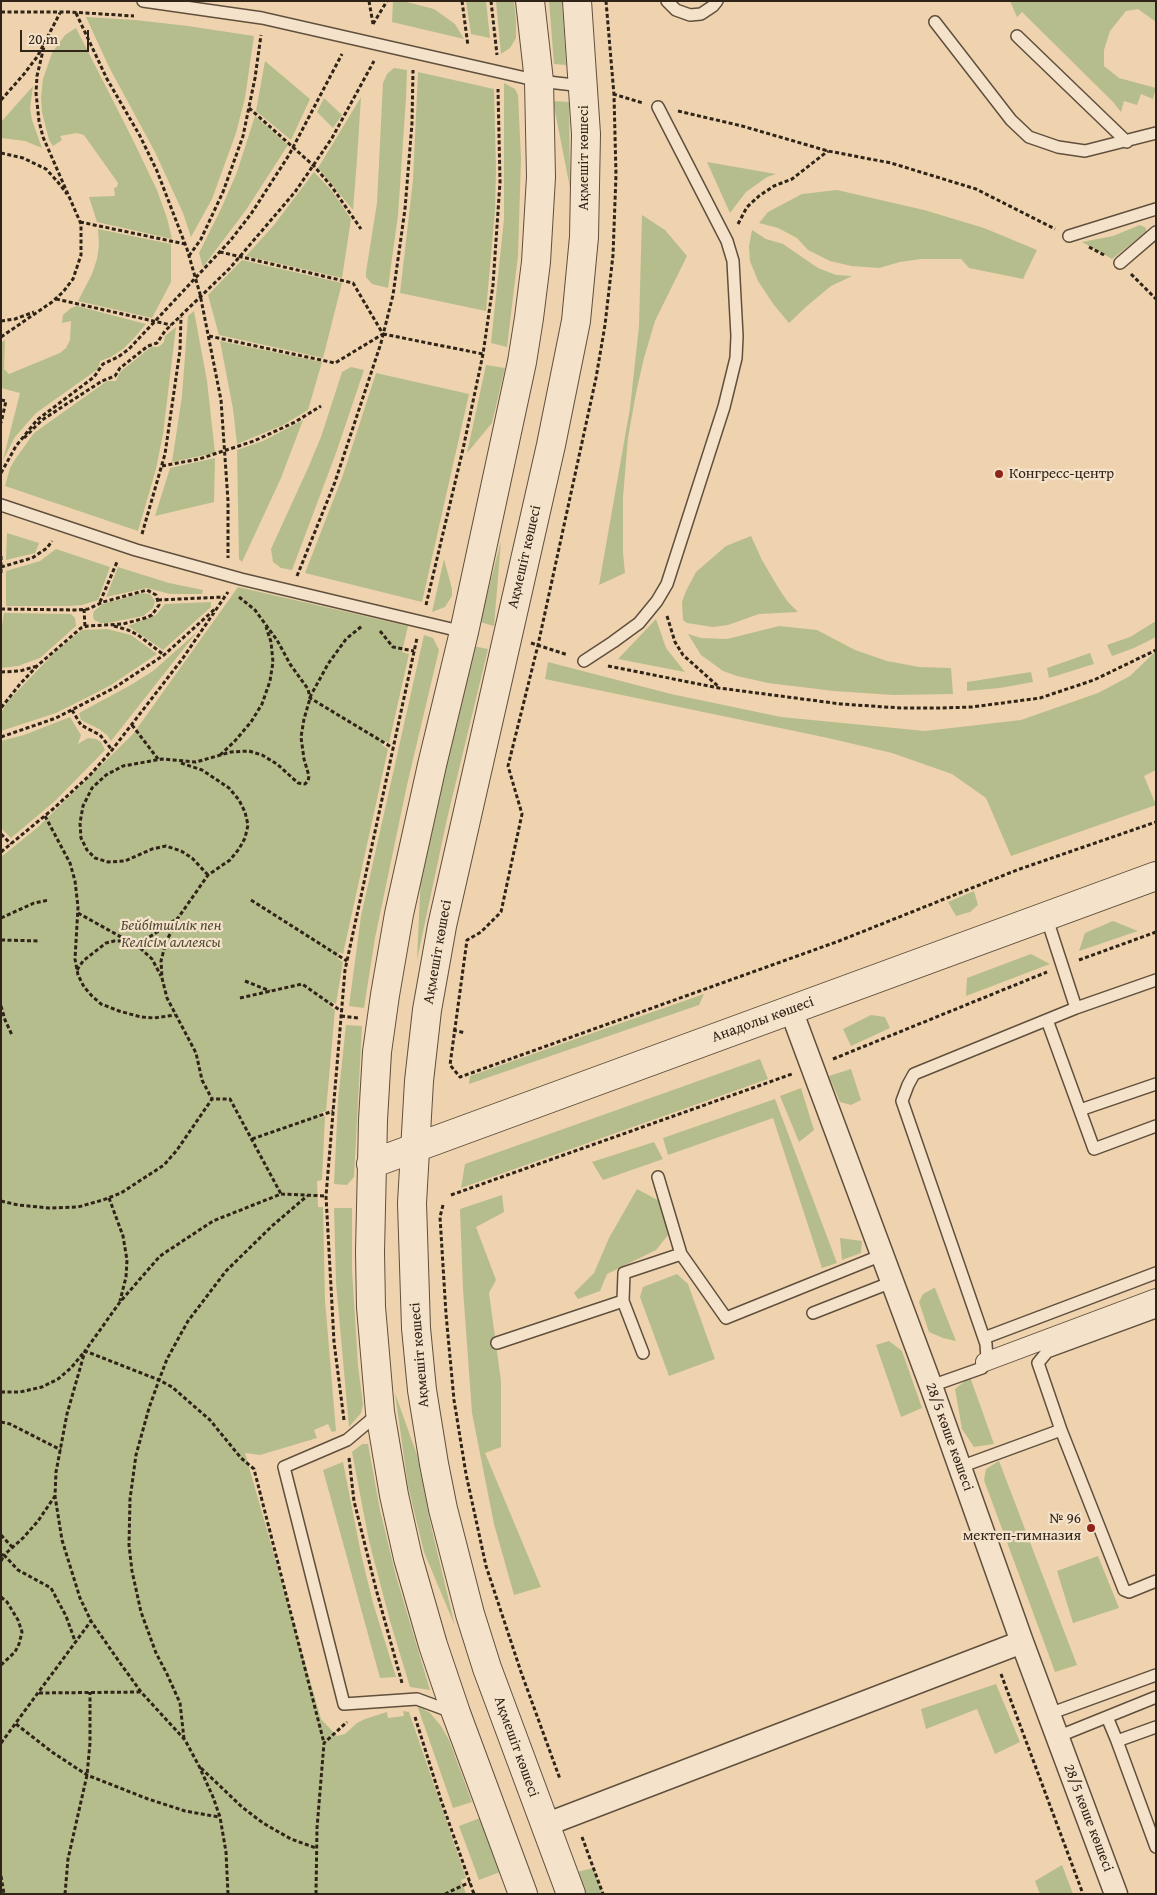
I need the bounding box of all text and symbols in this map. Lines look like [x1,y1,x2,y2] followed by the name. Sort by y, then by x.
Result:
[22,20,91,52] scale bar
[28,28,58,49] text: 20 m
[575,105,593,211] street label: Ақмешіт көшесі
[1009,465,1114,483] place label: Конгресс-центр
[993,468,1005,480] marker: Конгресс-центр
[504,503,546,611] street label: Ақмешіт көшесі
[420,898,456,1006] street label: Ақмешіт көшесі
[121,917,221,952] park label: Бейбітшілік пен Келісім аллеясы
[709,993,817,1047] street label: Анадолы көшесі
[406,1302,434,1408] street label: Ақмешіт көшесі
[921,1380,977,1494] street label: 28/5 көше көшесі
[963,1510,1081,1545] place label: № 96 мектеп-гимназия
[1085,1522,1097,1534] marker: № 96 мектеп-гимназия
[489,1694,543,1800] street label: Ақмешіт көшесі
[1059,1762,1117,1874] street label: 28/5 көше көшесі

